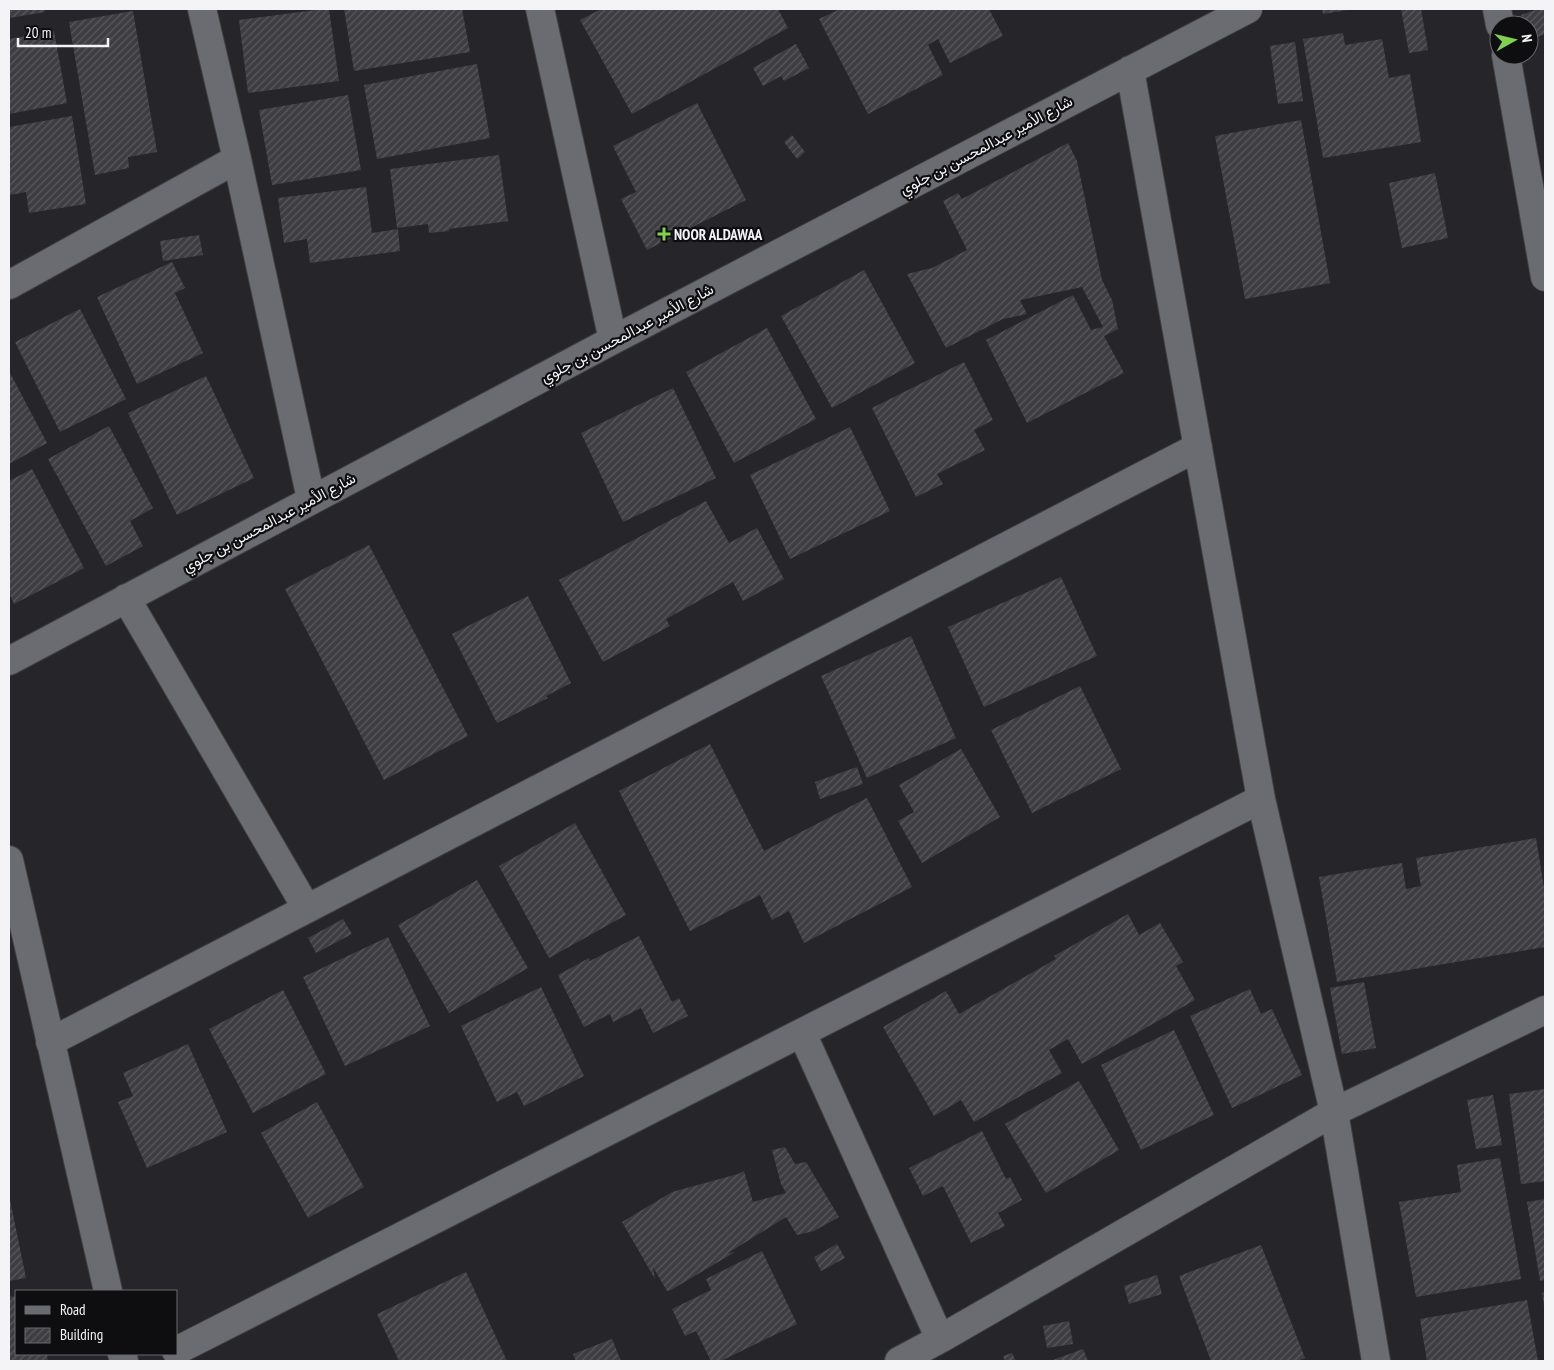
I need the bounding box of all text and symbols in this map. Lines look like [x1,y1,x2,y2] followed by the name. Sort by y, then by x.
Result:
[18,15,108,47] scale bar
[1489,15,1539,65] north arrow
[25,23,51,42] text: 20 m
[1517,33,1536,43] text: N
[896,91,1078,202] street label: شارع الأمير عبدالمحسن بن جلوي
[674,225,763,244] place label: NOOR ALDAWAA
[658,228,670,240] marker: NOOR ALDAWAA
[537,279,719,390] street label: شارع الأمير عبدالمحسن بن جلوي
[179,468,361,579] street label: شارع الأمير عبدالمحسن بن جلوي
[15,1290,178,1355] legend
[60,1300,86,1319] text: Road
[60,1325,103,1344] text: Building

